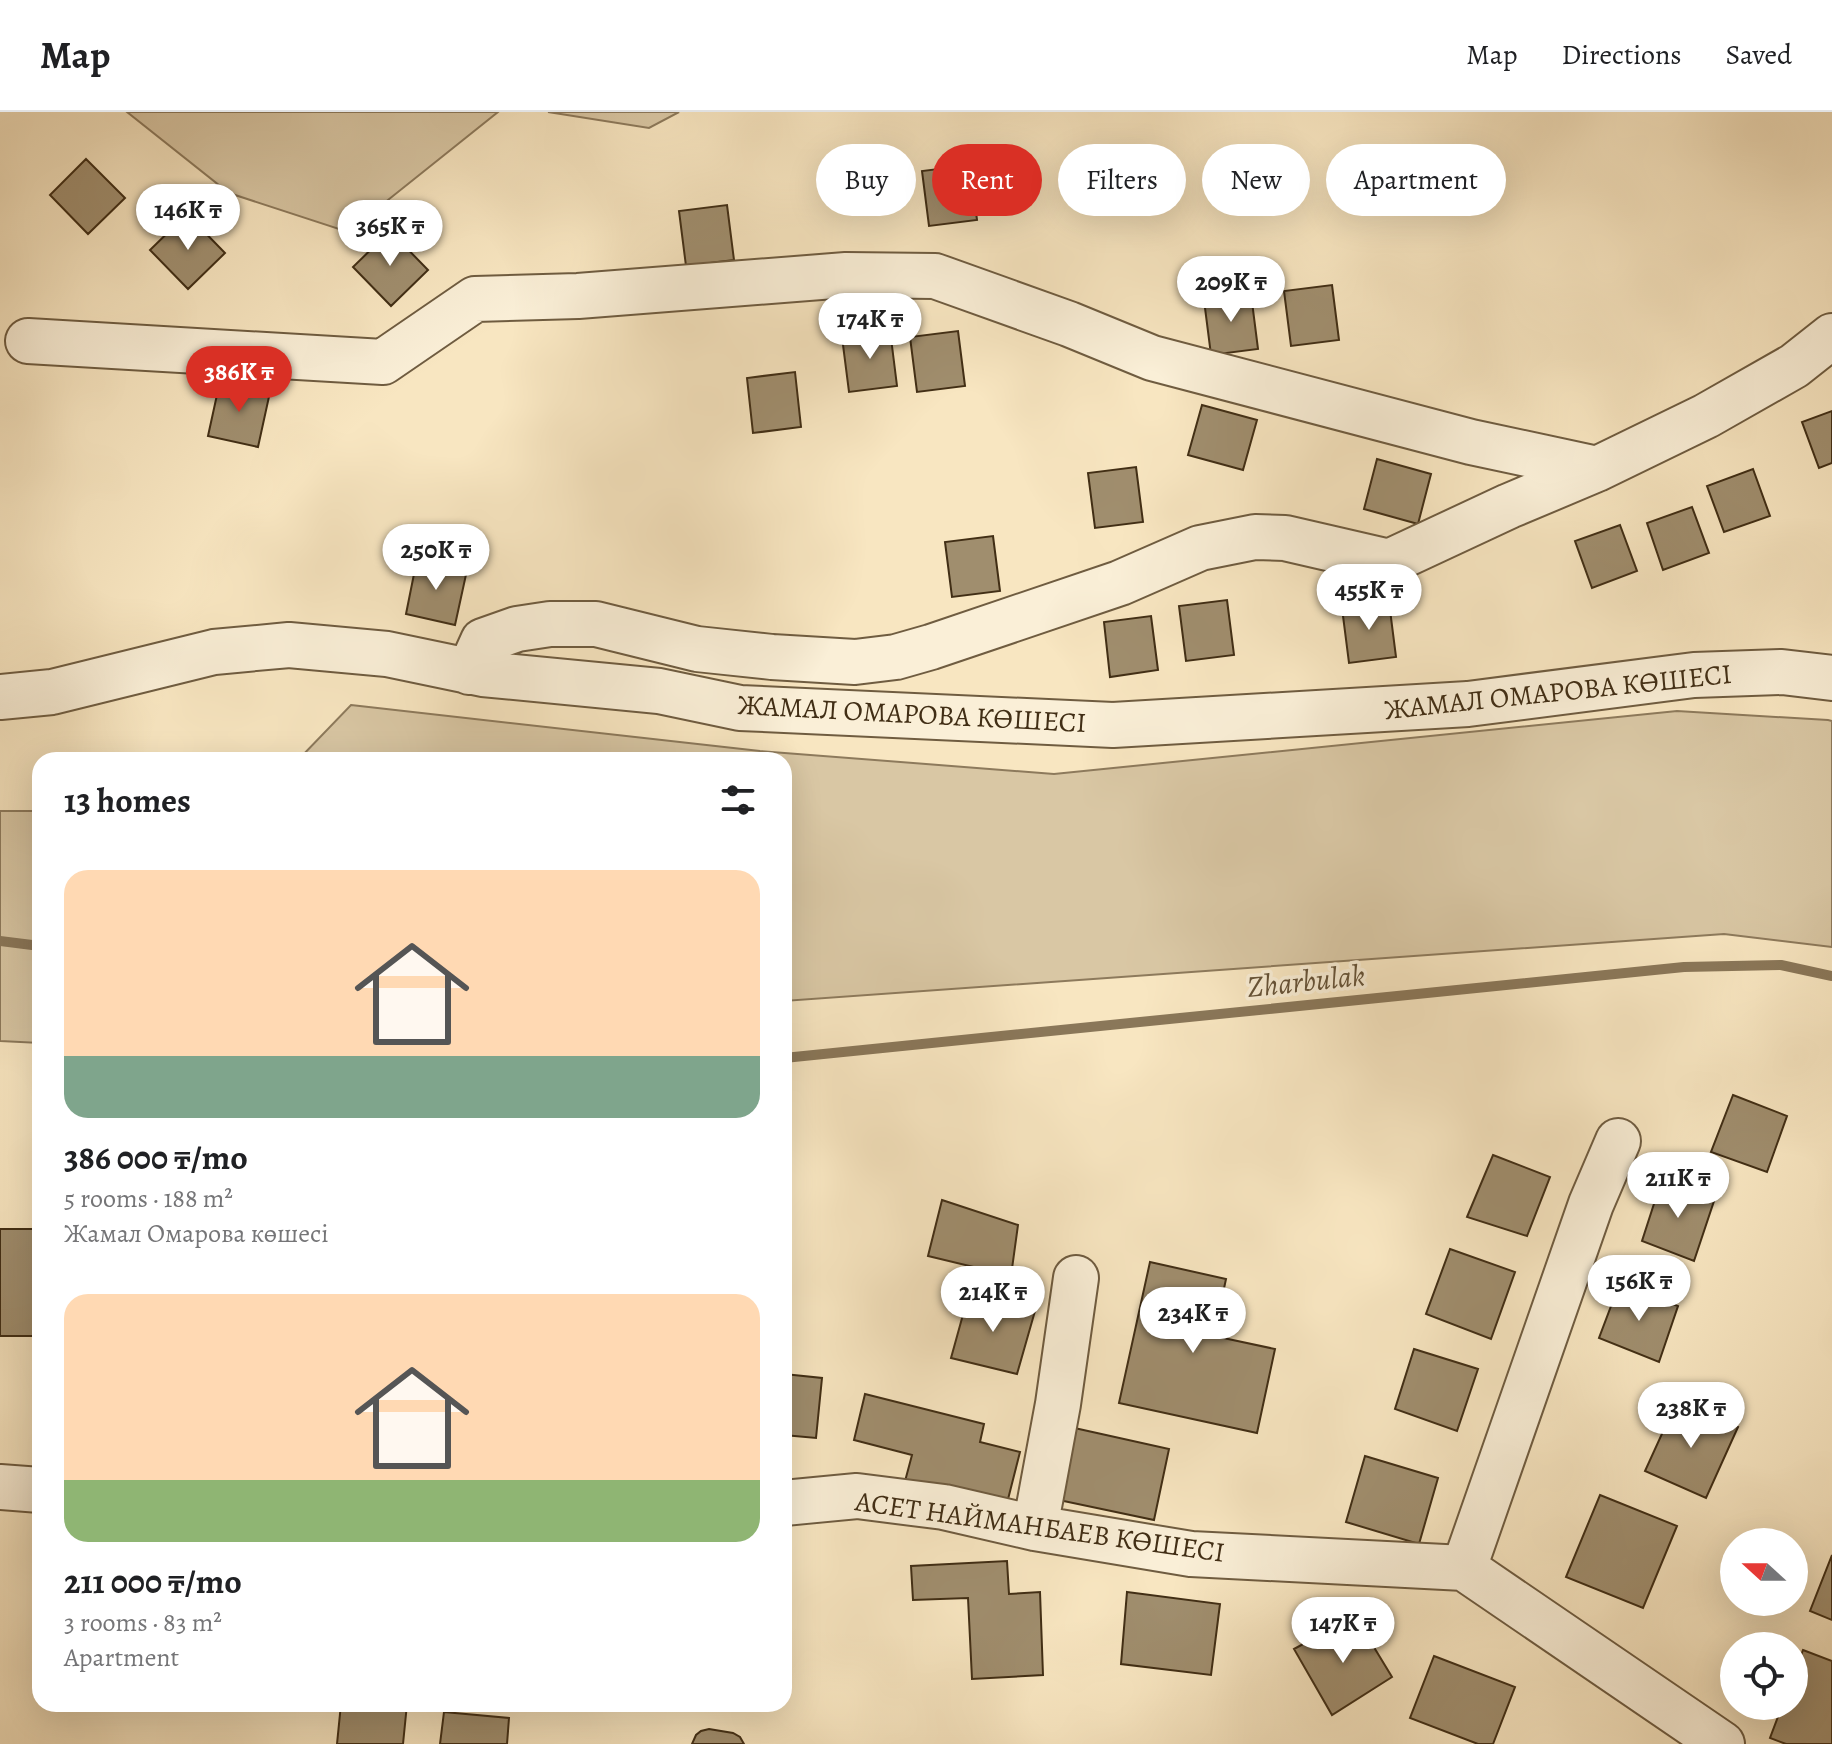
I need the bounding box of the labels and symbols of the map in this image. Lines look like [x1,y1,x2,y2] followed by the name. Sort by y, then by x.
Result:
[123,184,253,252] pin: 146K ₸
[325,200,455,268] pin: 365K ₸
[1166,256,1296,324] pin: 209K ₸
[805,293,935,361] pin: 174K ₸
[174,346,304,414] pin: 386K ₸
[371,524,501,592] pin: 250K ₸
[1304,564,1434,632] pin: 455K ₸
[1383,655,1733,729] street label: ЖАМАЛ ОМАРОВА КӨШЕСІ
[737,686,1087,742] street label: ЖАМАЛ ОМАРОВА КӨШЕСІ
[1245,955,1367,1007] water label: Zharbulak
[1613,1152,1743,1220] pin: 211K ₸
[1574,1255,1704,1323] pin: 156K ₸
[928,1266,1058,1334] pin: 214K ₸
[1128,1287,1258,1355] pin: 234K ₸
[1626,1382,1756,1450] pin: 238K ₸
[852,1482,1227,1572] street label: АСЕТ НАЙМАНБАЕВ КӨШЕСІ
[1720,1528,1808,1616] north arrow
[1278,1597,1408,1665] pin: 147K ₸

